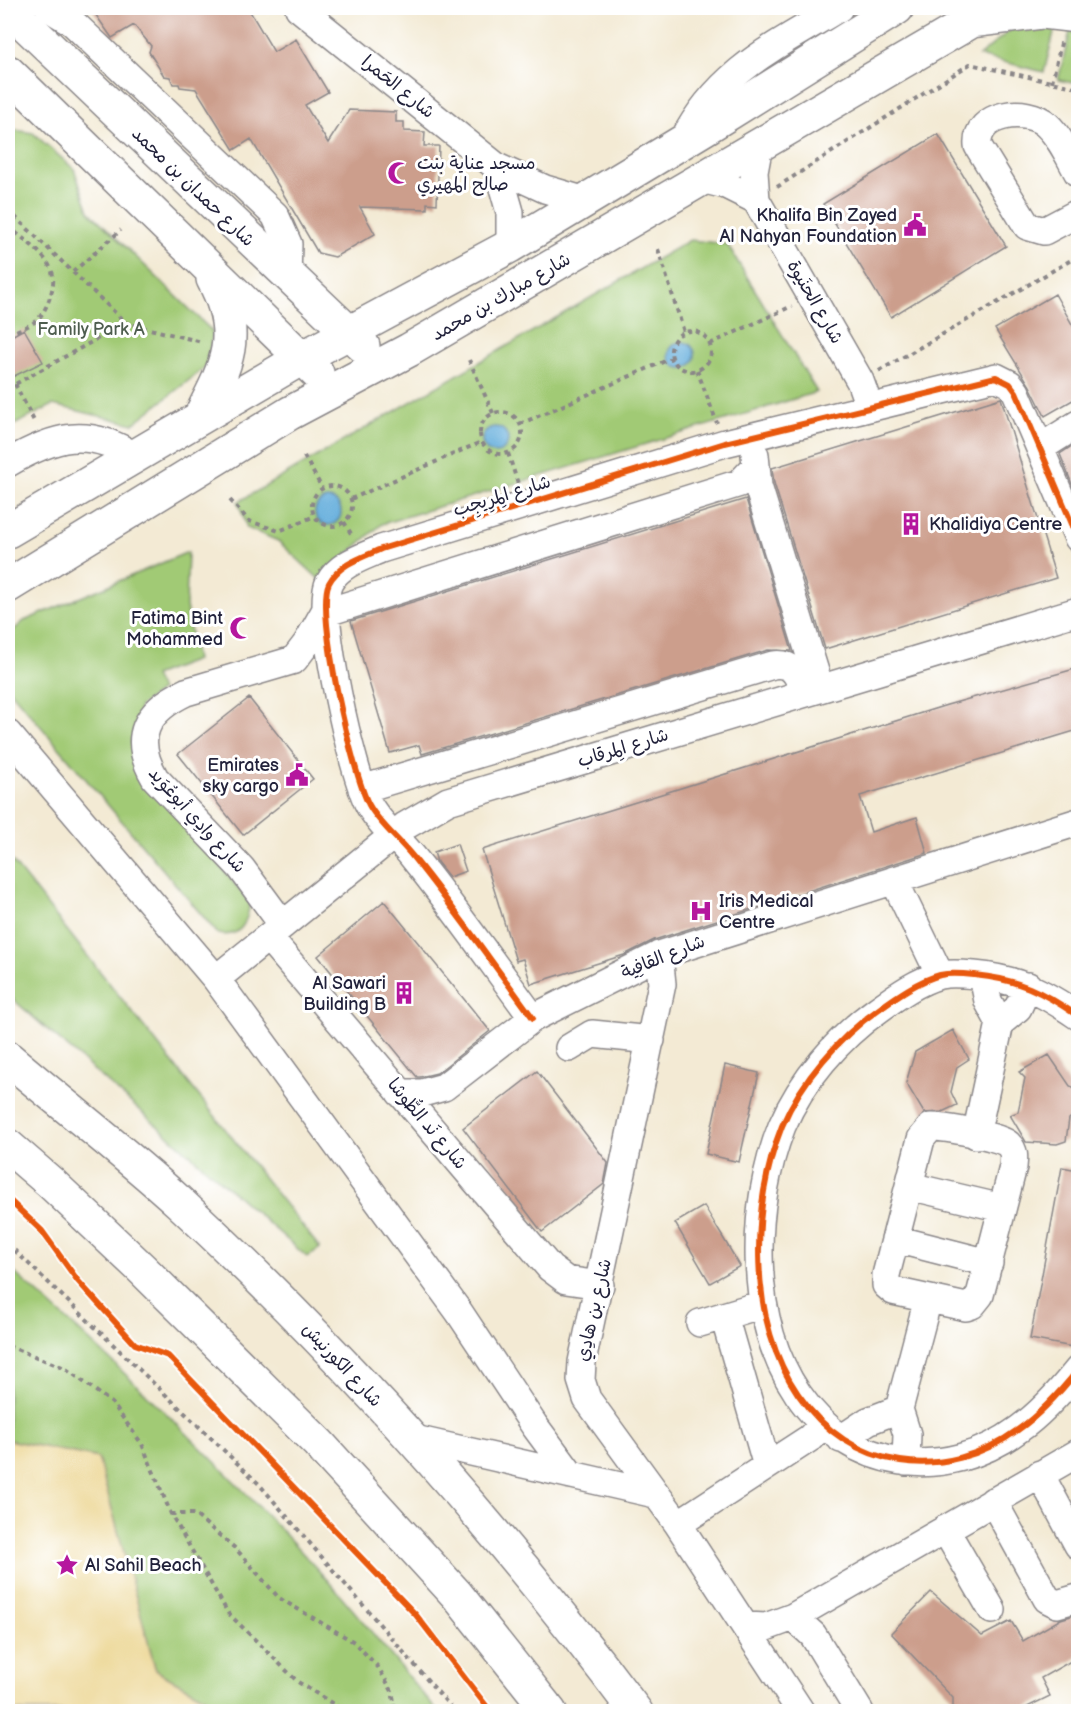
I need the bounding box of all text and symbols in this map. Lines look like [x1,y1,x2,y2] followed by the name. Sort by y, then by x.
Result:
[357,51,439,124] street label: شارع الحَمرا
[127,123,259,252] street label: شارع حمدان بن محمد
[417,153,536,197] place label: مسجد عناية بنت صالح المهيري
[386,160,412,186] mosque icon: مسجد عناية بنت صالح المهيري
[720,205,897,247] place label: Khalifa Bin Zayed Al Nahyan Foundation
[902,212,928,238] public building icon: Khalifa Bin Zayed Al Nahyan Foundation
[428,249,575,346] street label: شارع مبارك بن محمد
[782,256,847,348] street label: شارع الحنَيوة
[37,319,145,340] park label: Family Park A
[451,471,554,523] street label: شارع المِرِيجِب
[898,511,924,537] building icon: Khalidiya Centre
[929,514,1062,535] place label: Khalidiya Centre
[126,608,223,650] place label: Fatima Bint Mohammed
[228,615,254,641] mosque icon: Fatima Bint Mohammed
[575,724,671,773] street label: شارع المِرقاب
[203,755,279,797] place label: Emirates sky cargo
[284,762,310,788] public building icon: Emirates sky cargo
[142,763,250,879] street label: شارع وادِي أبوعُوَيد
[719,891,814,933] place label: Iris Medical Centre
[688,898,714,924] hospital icon: Iris Medical Centre
[618,931,708,984] street label: شارع القافِية
[303,973,386,1015] place label: Al Sawari Building B
[391,980,417,1006] building icon: Al Sawari Building B
[382,1073,473,1174] street label: شارع نَد الطُّوشا
[572,1257,618,1364] street label: شارع بن هادِي
[297,1319,386,1412] street label: شارع الكورنيش
[54,1552,80,1578] place icon: Al Sahil Beach
[85,1555,201,1576] place label: Al Sahil Beach

